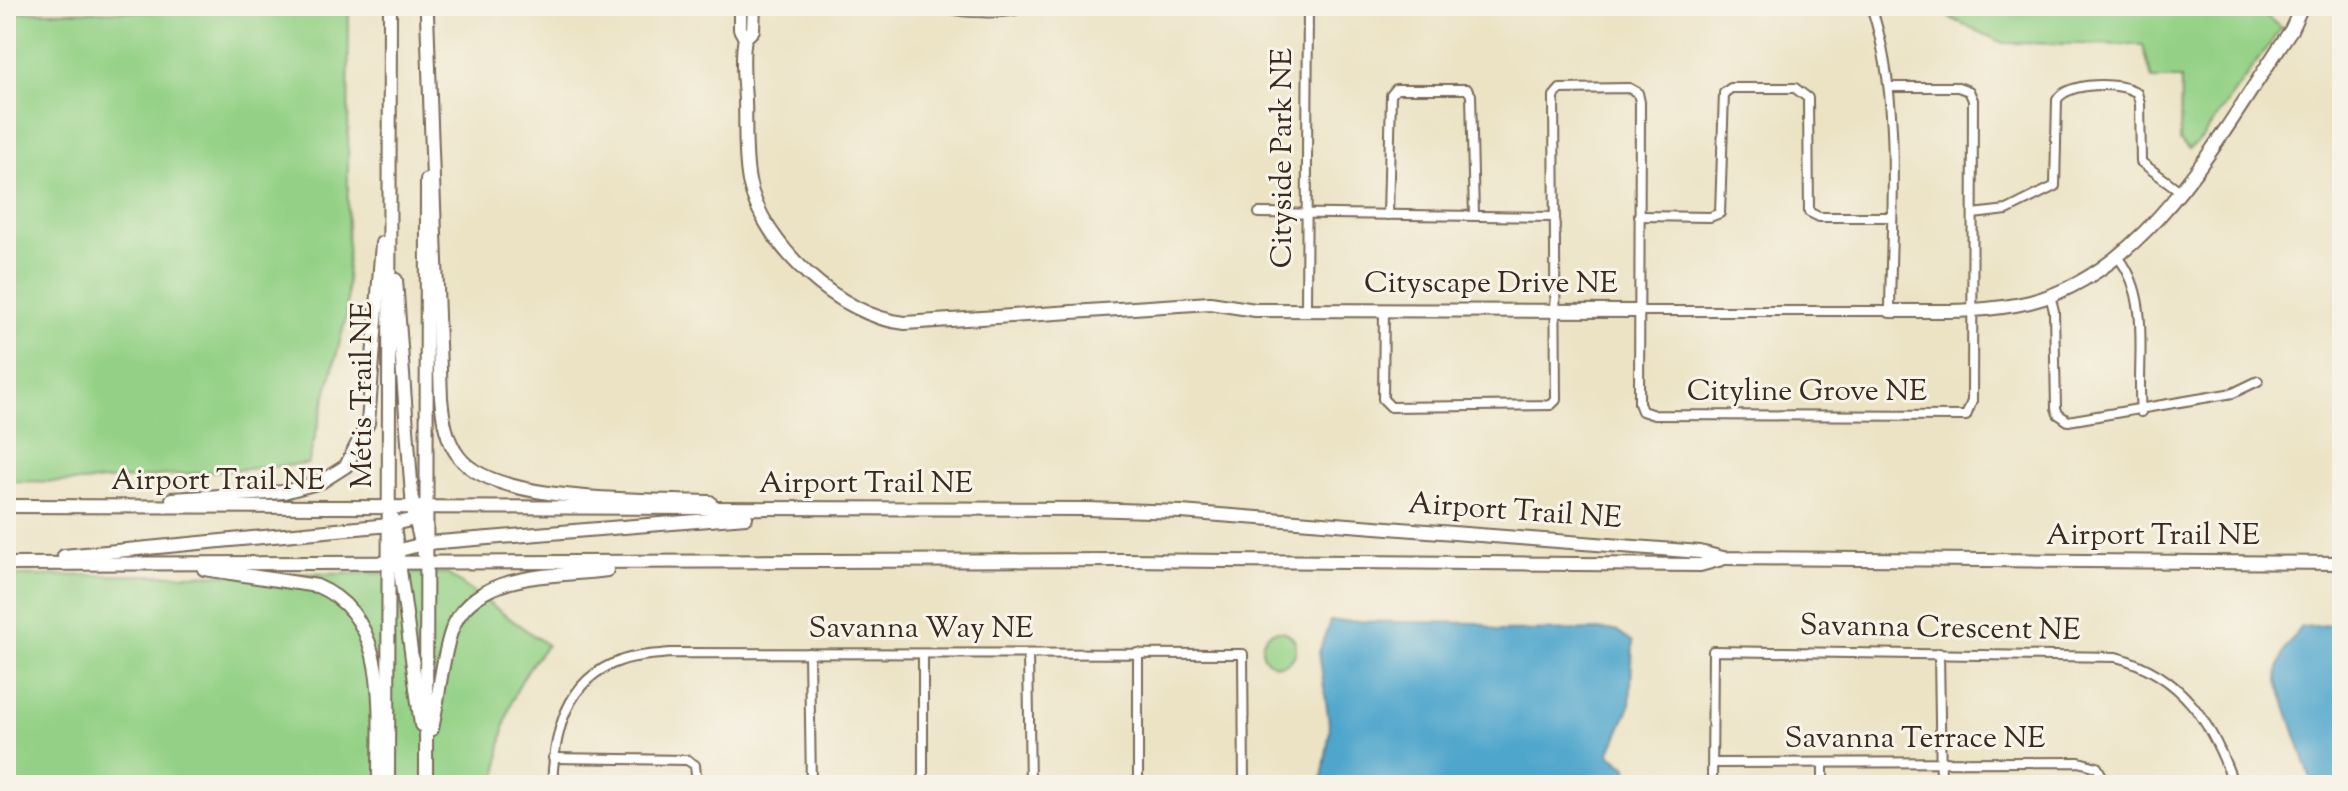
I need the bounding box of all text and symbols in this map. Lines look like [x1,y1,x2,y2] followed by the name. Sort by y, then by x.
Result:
[1262,48,1305,268] street label: Cityside Park NE
[1364,263,1618,306] street label: Cityscape Drive NE
[342,302,385,488] street label: Métis Trail NE
[1687,371,1927,414] street label: Cityline Grove NE
[111,460,325,503] street label: Airport Trail NE
[759,463,973,506] street label: Airport Trail NE
[1407,483,1623,541] street label: Airport Trail NE
[2046,515,2260,558] street label: Airport Trail NE
[1799,605,2081,653] street label: Savanna Crescent NE
[809,608,1033,651] street label: Savanna Way NE
[1785,718,2045,761] street label: Savanna Terrace NE

